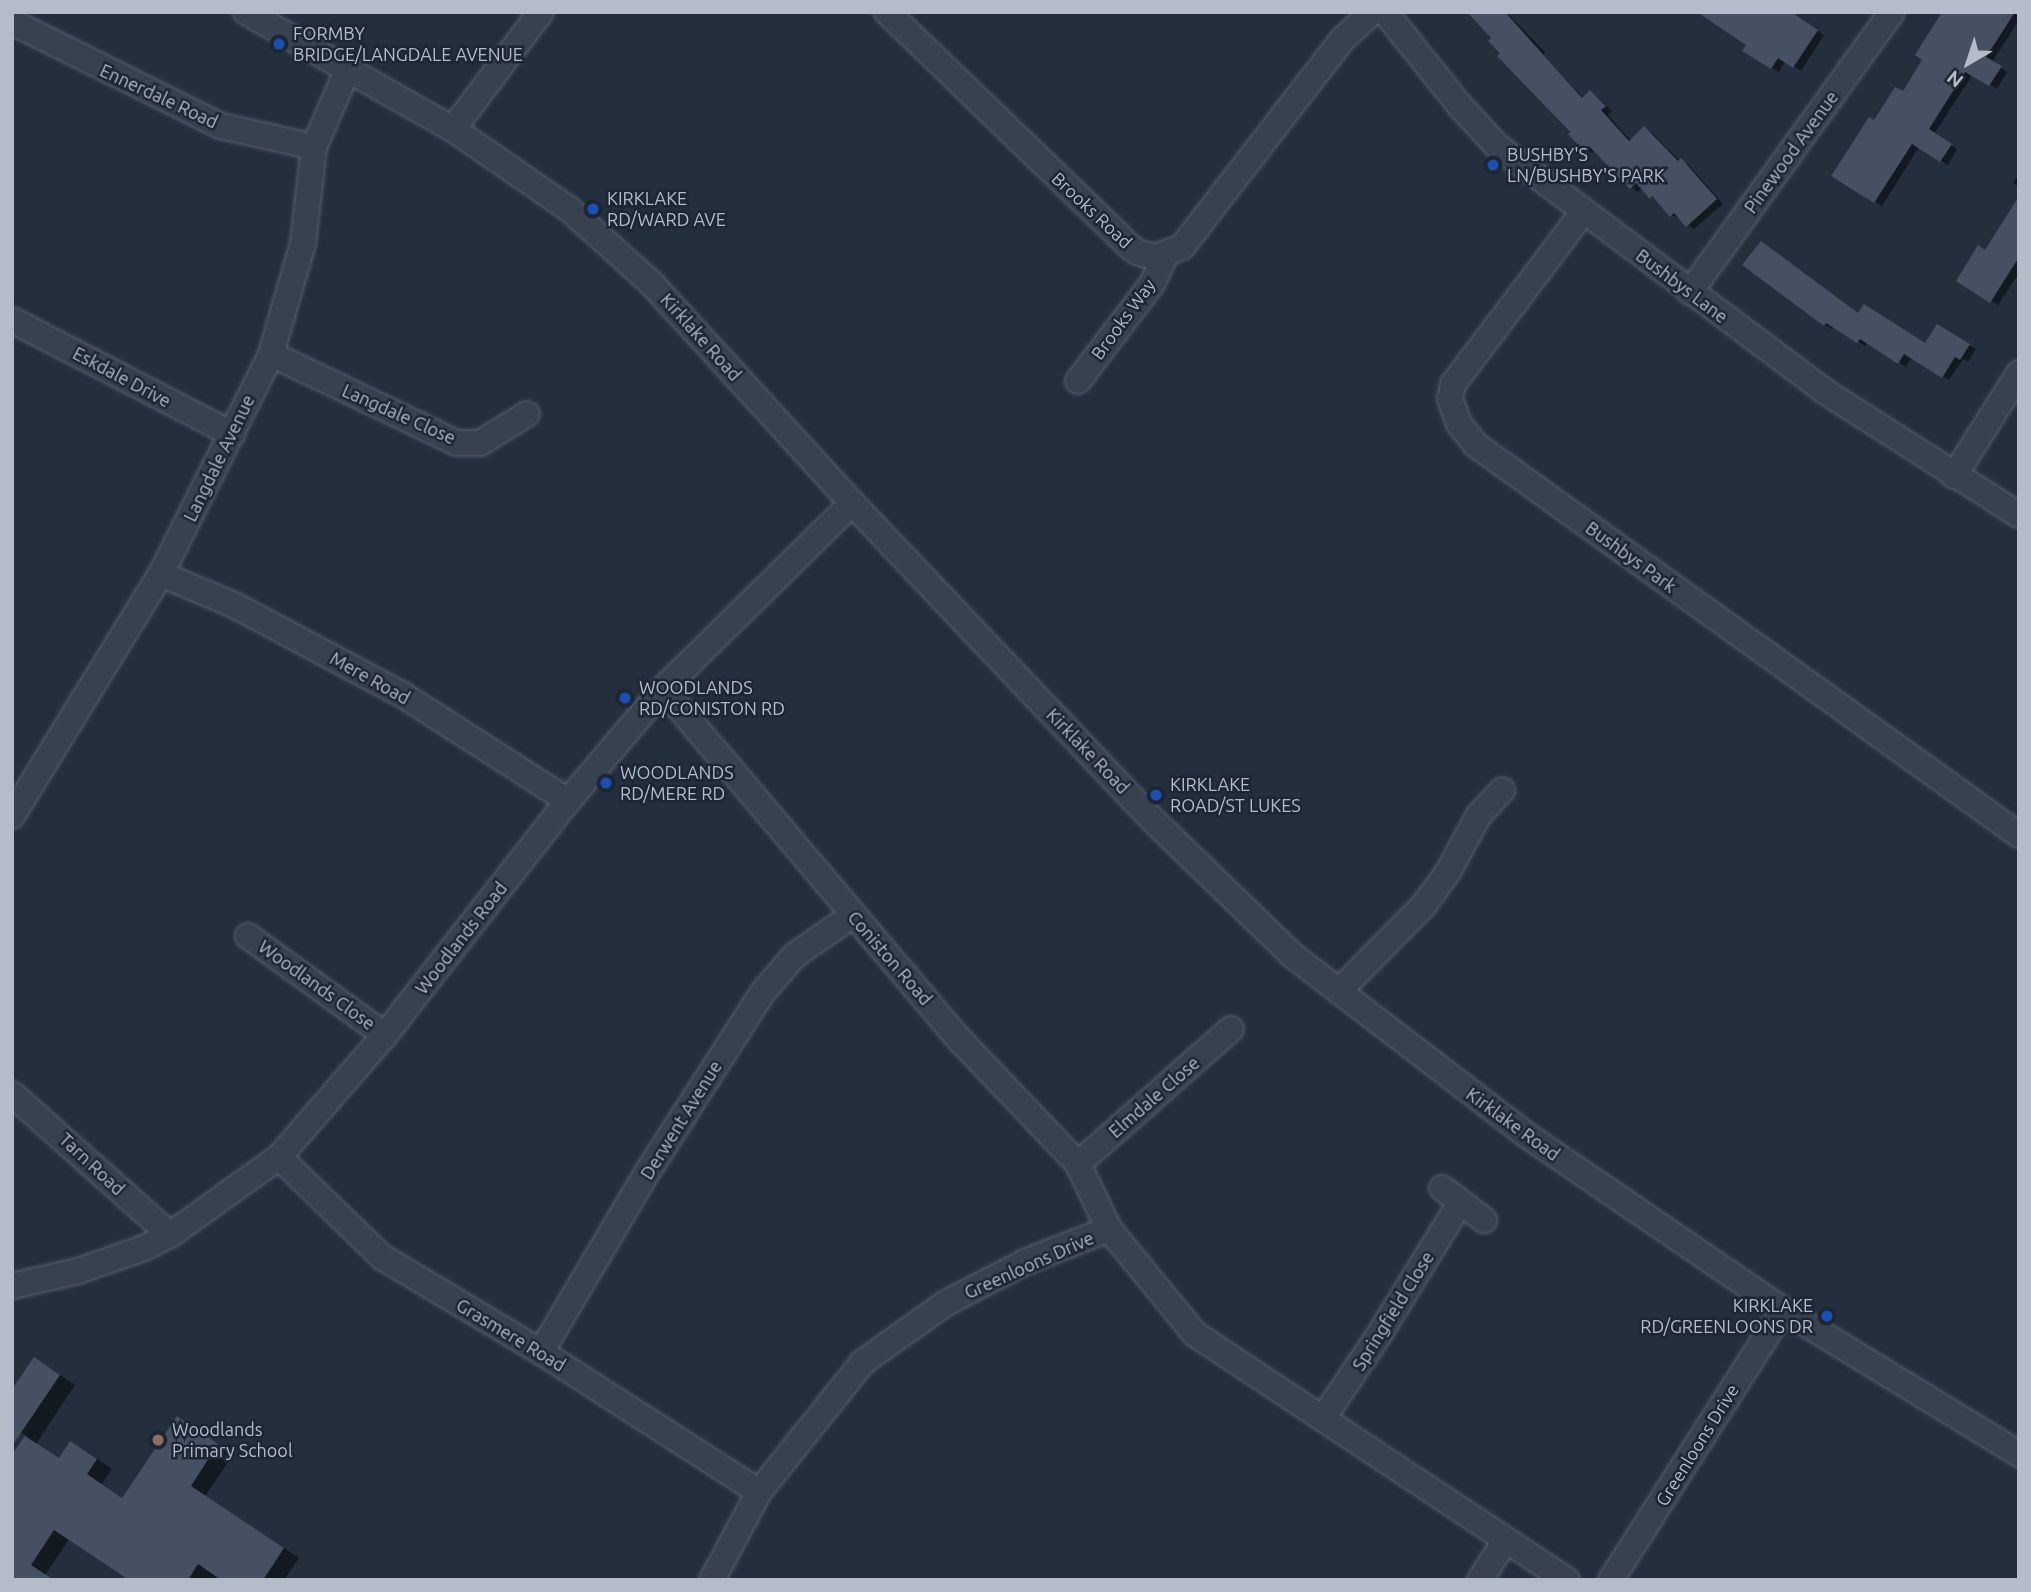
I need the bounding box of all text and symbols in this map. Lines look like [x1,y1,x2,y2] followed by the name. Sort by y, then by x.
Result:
[293,23,523,66] place label: FORMBY BRIDGE/LANGDALE AVENUE
[1933,28,2003,98] north arrow
[271,36,287,52] marker: FORMBY BRIDGE/LANGDALE AVENUE
[97,59,221,133] street label: Ennerdale Road
[1942,66,1967,92] text: N
[1739,87,1843,217] street label: Pinewood Avenue
[1507,144,1665,186] place label: BUSHBY'S LN/BUSHBY'S PARK
[1485,157,1501,173] marker: BUSHBY'S LN/BUSHBY'S PARK
[1047,167,1137,253] street label: Brooks Road
[607,188,726,230] place label: KIRKLAKE RD/WARD AVE
[585,201,601,217] marker: KIRKLAKE RD/WARD AVE
[1632,244,1732,328] street label: Bushbys Lane
[1086,274,1160,364] street label: Brooks Way
[656,289,746,385] street label: Kirklake Road
[69,342,175,412] street label: Eskdale Drive
[339,379,459,449] street label: Langdale Close
[179,391,259,525] street label: Langdale Avenue
[1582,517,1680,597] street label: Bushbys Park
[326,647,414,709] street label: Mere Road
[639,677,785,720] place label: WOODLANDS RD/CONISTON RD
[617,690,633,706] marker: WOODLANDS RD/CONISTON RD
[1042,704,1134,798] street label: Kirklake Road
[620,762,734,804] place label: WOODLANDS RD/MERE RD
[1170,774,1301,816] place label: KIRKLAKE ROAD/ST LUKES
[598,775,614,791] marker: WOODLANDS RD/MERE RD
[1148,787,1164,803] marker: KIRKLAKE ROAD/ST LUKES
[411,878,511,998] street label: Woodlands Road
[843,907,937,1009] street label: Coniston Road
[255,935,379,1035] street label: Woodlands Close
[1104,1052,1204,1142] street label: Elmdale Close
[636,1057,726,1183] street label: Derwent Avenue
[1462,1083,1564,1165] street label: Kirklake Road
[55,1128,129,1200] street label: Tarn Road
[961,1227,1097,1303] street label: Greenloons Drive
[1348,1247,1438,1375] street label: Springfield Close
[452,1294,570,1376] street label: Grasmere Road
[1640,1295,1813,1338] place label: KIRKLAKE RD/GREENLOONS DR
[1819,1308,1835,1324] marker: KIRKLAKE RD/GREENLOONS DR
[1651,1380,1743,1510] street label: Greenloons Drive
[172,1419,293,1462] place label: Woodlands Primary School
[150,1432,166,1448] marker: Woodlands Primary School

